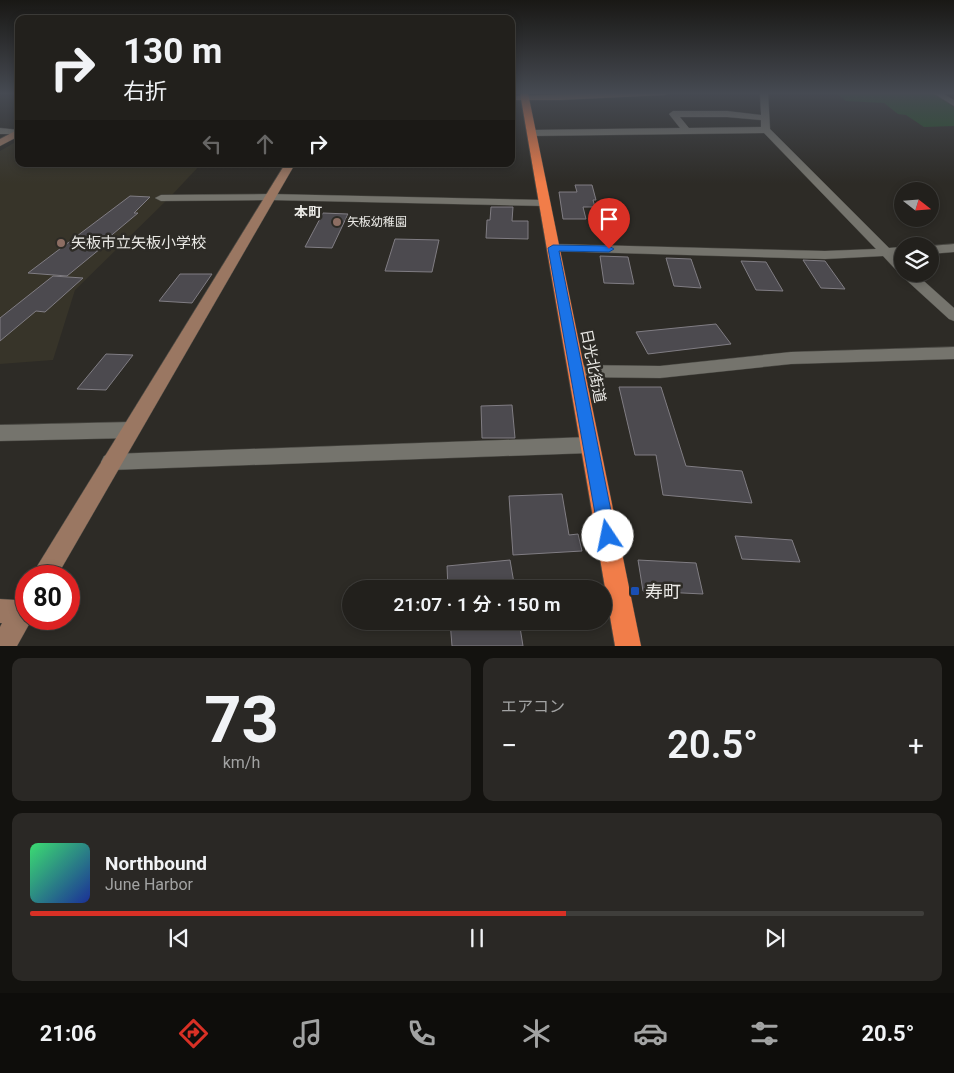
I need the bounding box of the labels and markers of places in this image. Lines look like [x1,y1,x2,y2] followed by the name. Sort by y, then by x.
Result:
[588,198,630,249] pin
[347,215,407,229] place label: 矢板幼稚園
[331,216,343,228] marker: 矢板幼稚園
[71,234,206,252] place label: 矢板市立矢板小学校
[55,237,67,249] marker: 矢板市立矢板小学校
[645,581,681,602] place label: 寿町
[629,585,641,597] marker: 寿町

